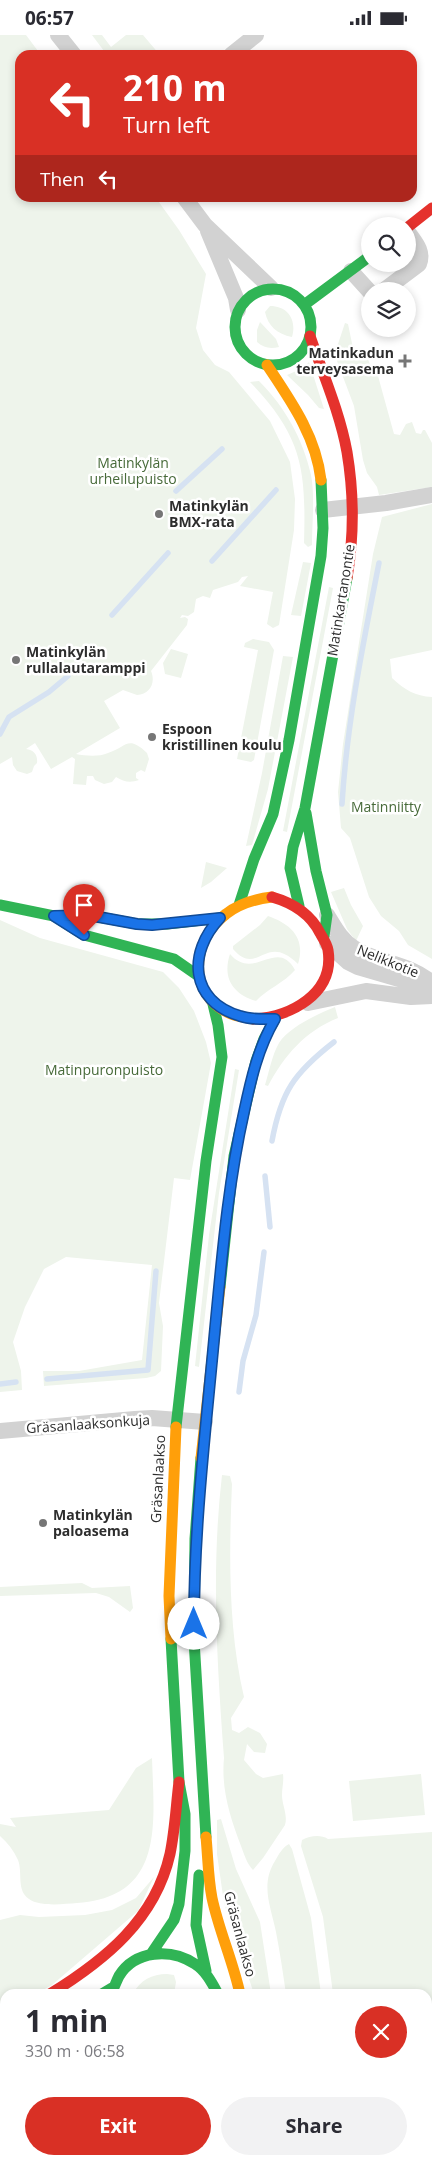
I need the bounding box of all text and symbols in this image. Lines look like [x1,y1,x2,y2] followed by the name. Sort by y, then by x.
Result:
[25,5,74,31] text: 06:57
[123,64,227,111] text: 210 m
[40,70,105,135] icon: left
[123,109,210,139] text: Turn left
[94,165,122,193] icon: left
[40,166,84,192] text: Then
[361,217,416,337] map controls
[361,217,416,272] button: search
[361,282,416,337] button: layers
[296,343,394,378] place label: Matinkadun terveysasema
[398,354,412,368] marker: Matinkadun terveysasema
[89,453,177,488] park label: Matinkylän urheilupuisto
[169,496,249,531] place label: Matinkylän BMX-rata
[153,508,165,520] marker: Matinkylän BMX-rata
[322,542,359,657] street label: Matinkartanontie
[26,642,146,677] place label: Matinkylän rullalautaramppi
[10,654,22,666] marker: Matinkylän rullalautaramppi
[162,719,282,754] place label: Espoon kristillinen koulu
[146,731,158,743] marker: Espoon kristillinen koulu
[351,797,422,816] park label: Matinniitty
[63,884,105,935] pin
[70,891,98,919] icon: arrive
[354,940,422,982] street label: Nelikkotie
[45,1060,163,1079] park label: Matinpuronpuisto
[25,1410,151,1437] street label: Gräsanlaaksonkuja
[146,1434,169,1524] street label: Gräsanlaakso
[53,1505,133,1540] place label: Matinkylän paloasema
[37,1517,49,1529] marker: Matinkylän paloasema
[167,1597,219,1649] position arrow
[220,1889,261,1979] street label: Gräsanlaakso
[25,2000,108,2041] text: 1 min
[355,2006,407,2058] button: close
[25,2040,125,2062] text: 330 m · 06:58
[25,2097,211,2155] button: Exit
[221,2097,407,2155] button: Share

